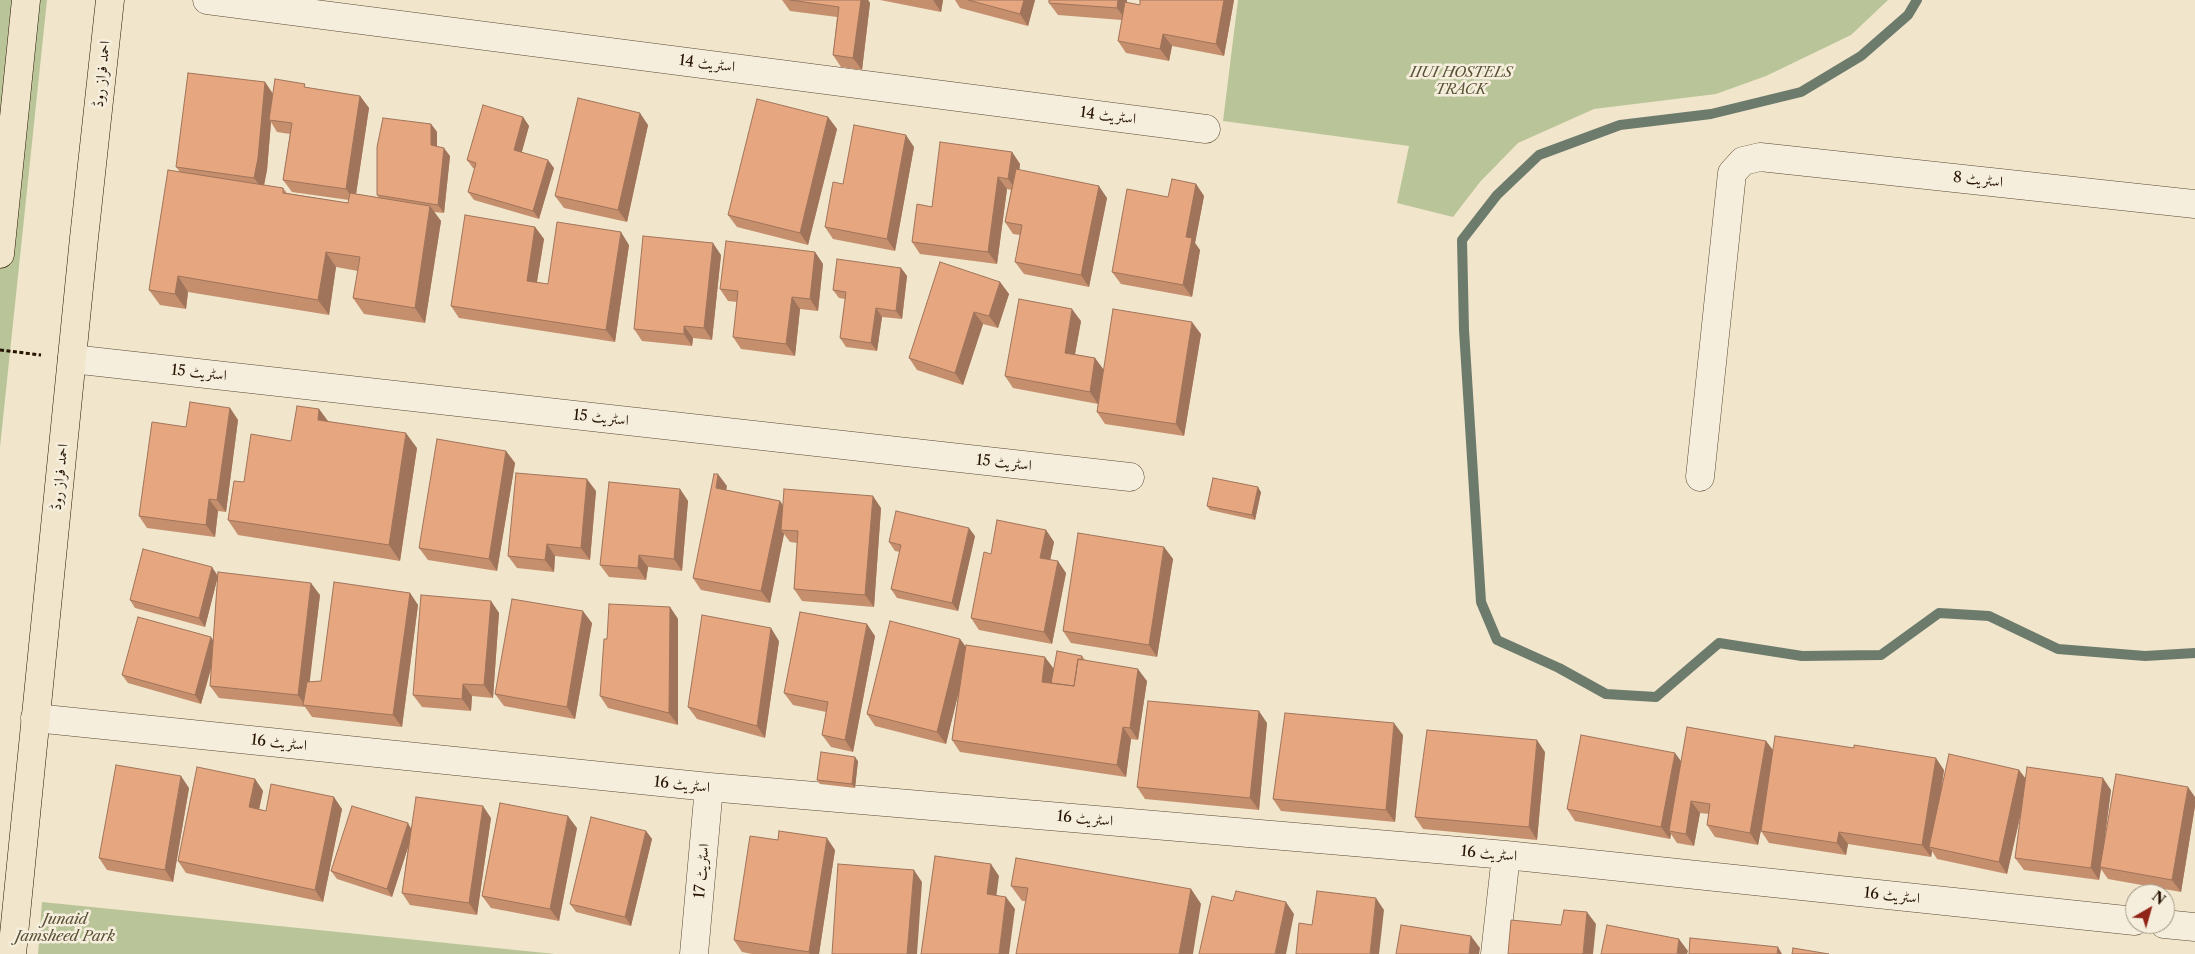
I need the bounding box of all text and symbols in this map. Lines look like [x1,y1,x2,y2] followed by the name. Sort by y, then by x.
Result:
[90,40,114,108] street label: احمد فراز روڈ
[678,52,736,76] street label: اسٹریٹ 14
[1410,64,1512,99] park label: IIUI HOSTELS TRACK
[1079,104,1137,128] street label: اسٹریٹ 14
[1952,168,2004,192] street label: اسٹریٹ 8
[170,361,228,385] street label: اسٹریٹ 15
[572,406,630,430] street label: اسٹریٹ 15
[48,443,72,511] street label: احمد فراز روڈ
[975,451,1033,475] street label: اسٹریٹ 15
[250,731,308,755] street label: اسٹریٹ 16
[653,773,711,797] street label: اسٹریٹ 16
[1056,808,1114,830] street label: اسٹریٹ 16
[691,843,713,899] street label: اسٹریٹ 17
[1460,843,1518,865] street label: اسٹریٹ 16
[1863,884,1921,908] street label: اسٹریٹ 16
[2125,884,2175,934] north arrow
[2148,887,2169,909] text: N
[15,911,115,946] park label: Junaid Jamsheed Park

